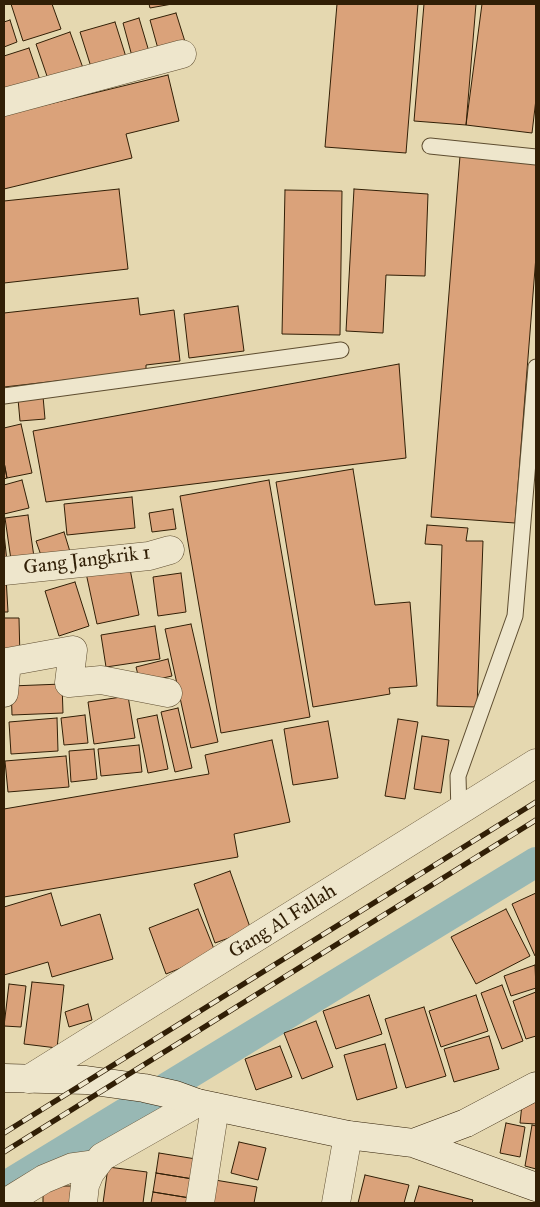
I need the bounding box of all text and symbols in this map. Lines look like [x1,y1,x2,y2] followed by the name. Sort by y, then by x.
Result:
[22,541,152,581] street label: Gang Jangkrik 1
[225,879,341,965] street label: Gang Al Fallah

